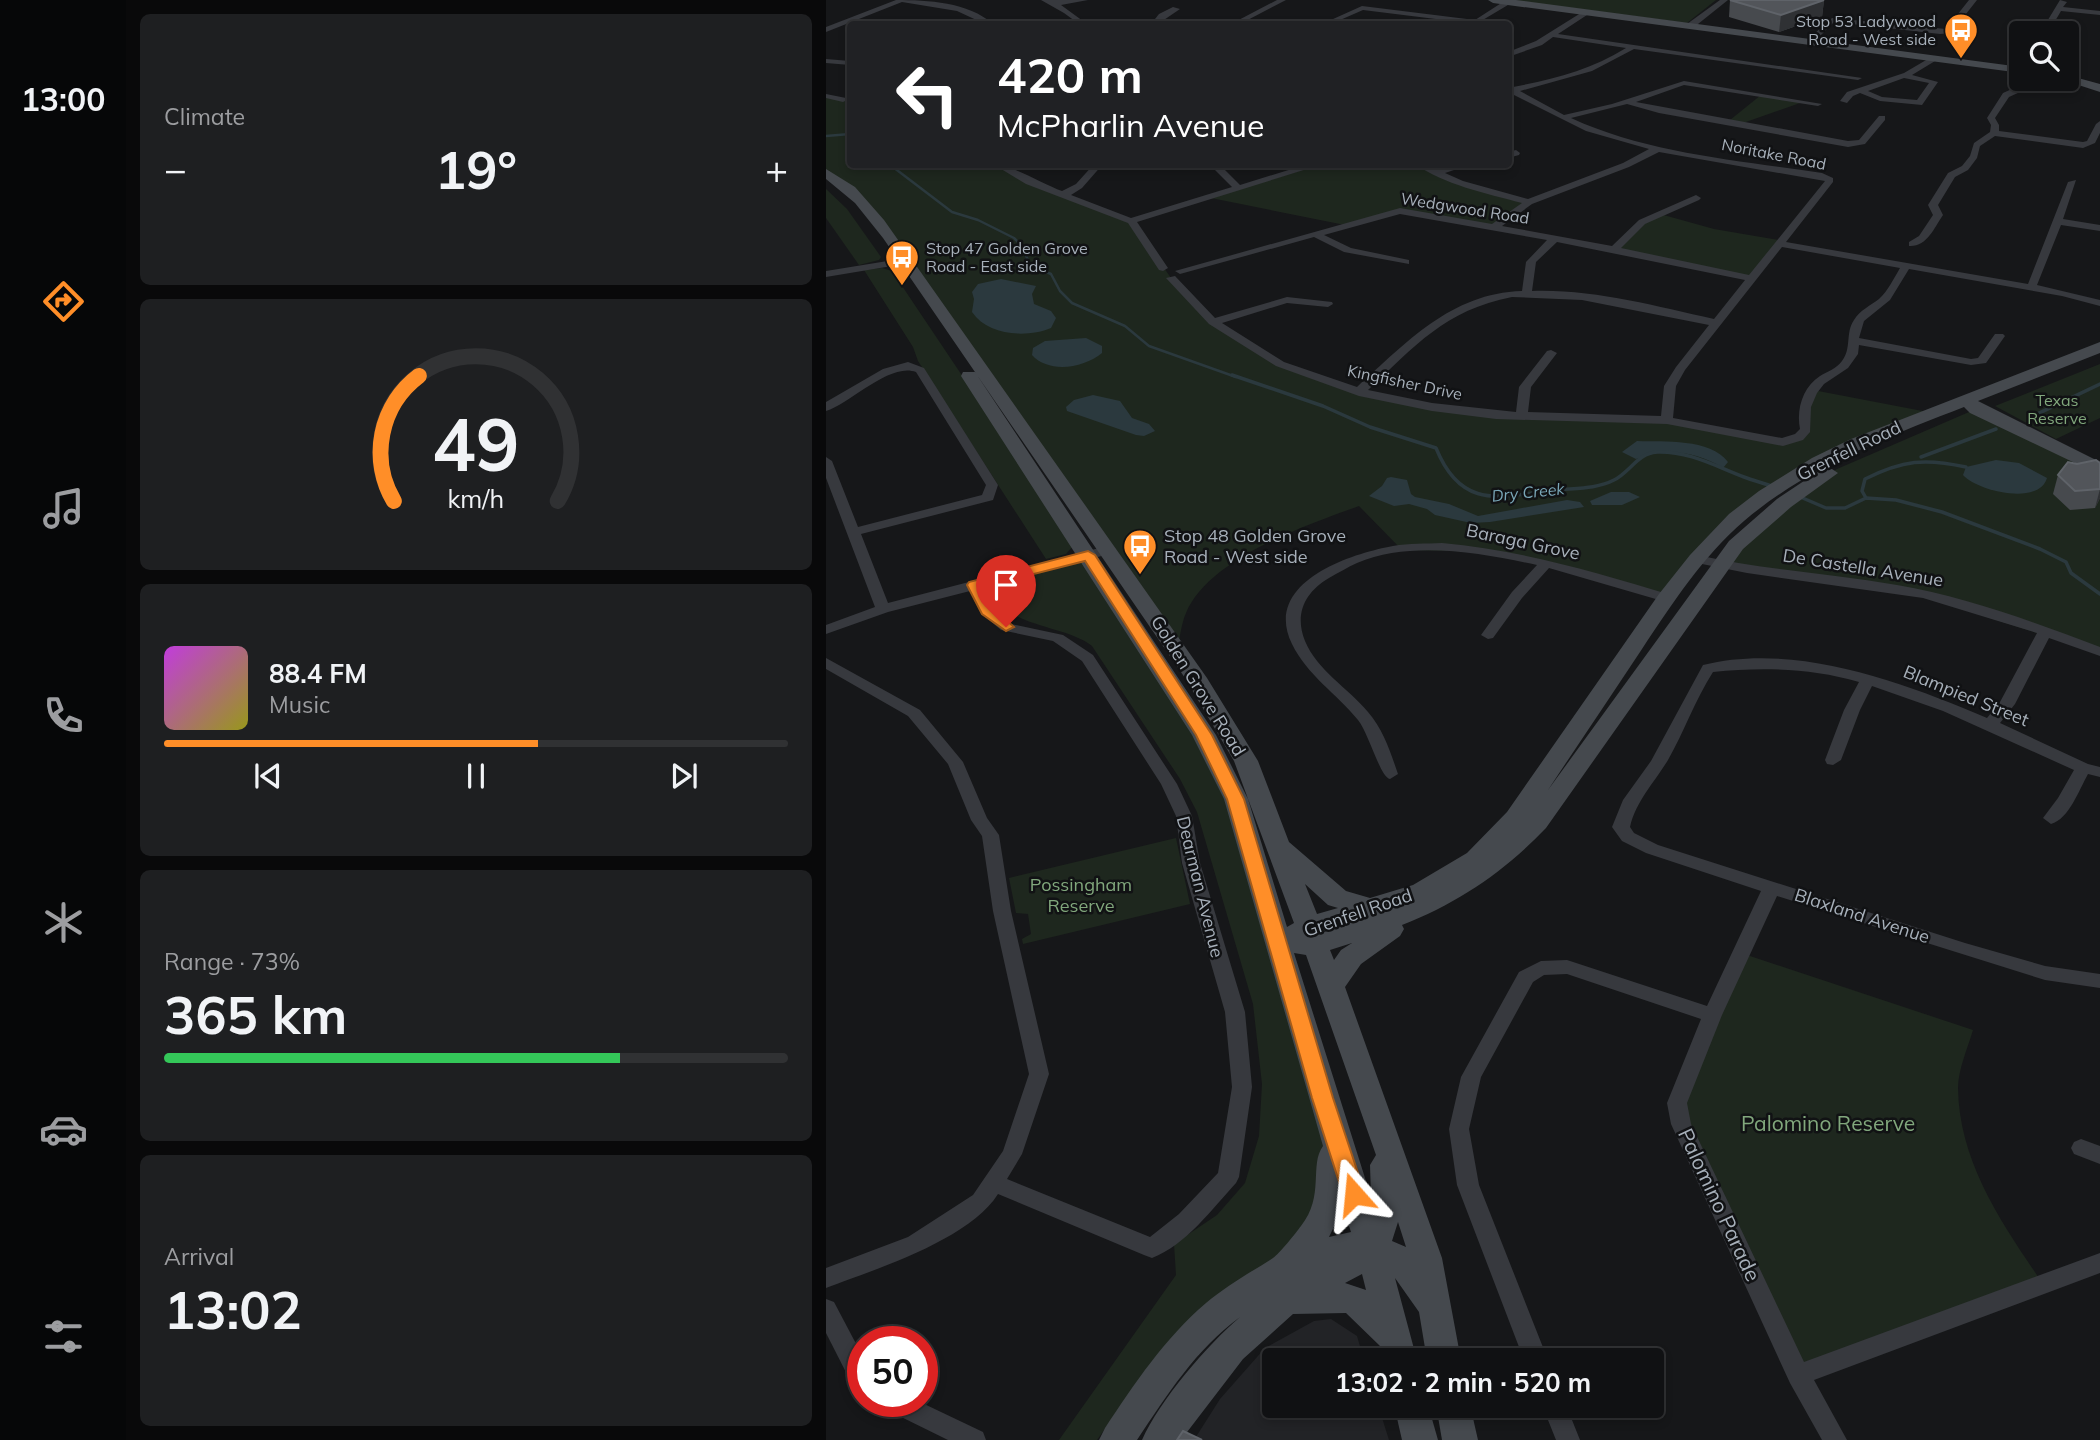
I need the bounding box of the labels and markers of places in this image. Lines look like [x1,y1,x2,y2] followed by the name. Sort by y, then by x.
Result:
[1796,11,1936,49] place label: Stop 53 Ladywood Road - West side
[1942,11,1980,60] bus stop icon: Stop 53 Ladywood Road - West side
[883,238,921,287] bus stop icon: Stop 47 Golden Grove Road - East side
[926,238,1088,276] place label: Stop 47 Golden Grove Road - East side
[1164,524,1346,568] place label: Stop 48 Golden Grove Road - West side
[1121,527,1159,576] bus stop icon: Stop 48 Golden Grove Road - West side
[976,555,1036,627] pin

